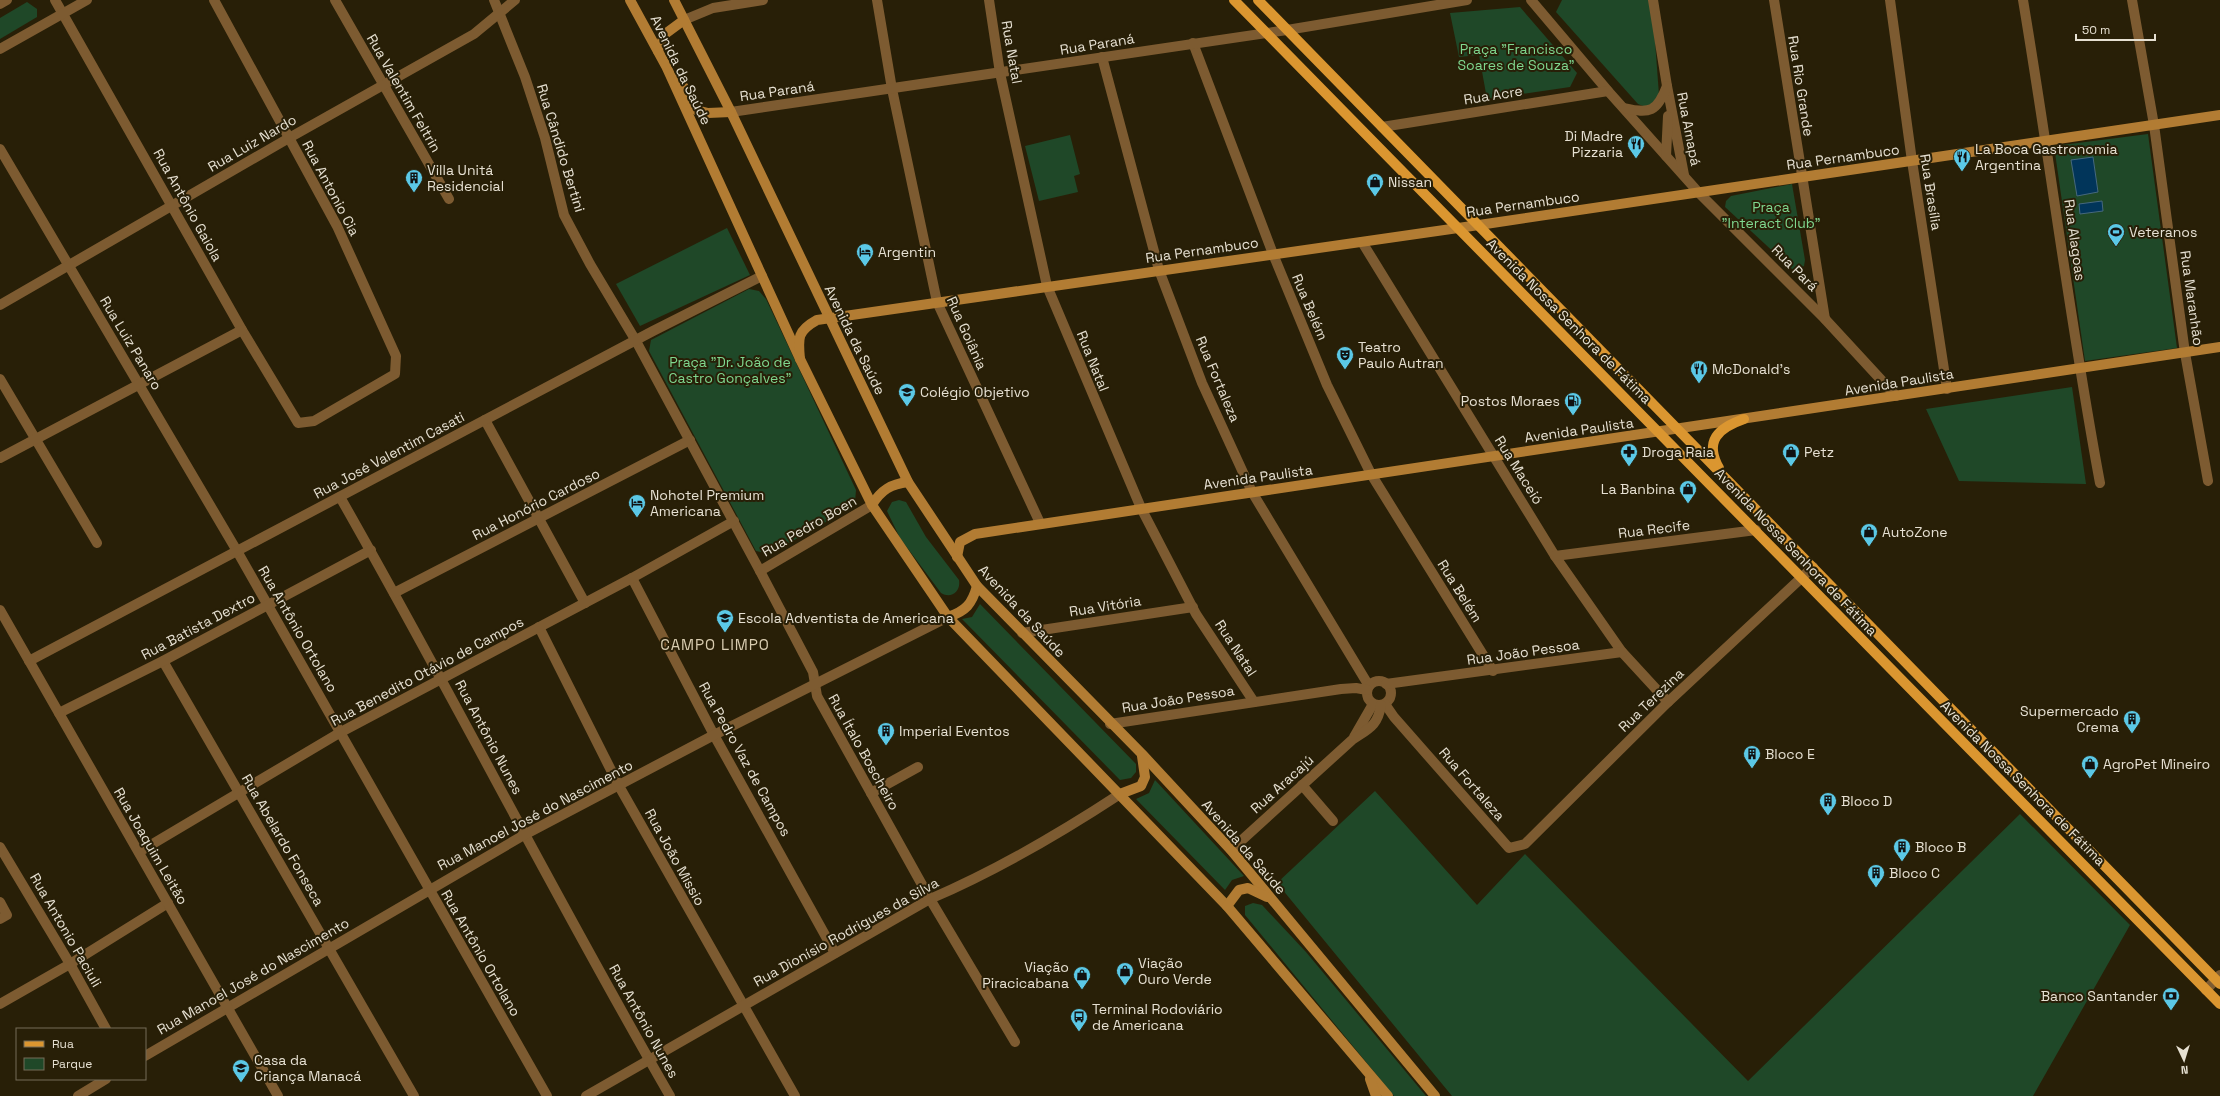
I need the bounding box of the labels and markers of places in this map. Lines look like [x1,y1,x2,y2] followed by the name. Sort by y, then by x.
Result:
[1564,127,1623,161] place label: Di Madre Pizzaria
[1626,134,1646,159] restaurant icon: Di Madre Pizzaria
[1975,140,2118,174] place label: La Boca Gastronomia Argentina
[1952,147,1972,172] restaurant icon: La Boca Gastronomia Argentina
[427,161,504,195] place label: Villa Unitá Residencial
[404,168,424,193] building icon: Villa Unitá Residencial
[1365,172,1385,197] shop icon: Nissan
[1388,173,1432,191] place label: Nissan
[2106,222,2126,247] sports icon: Veteranos
[2129,223,2197,241] place label: Veteranos
[855,242,875,267] hotel icon: Argentin
[878,243,936,261] place label: Argentin
[1358,338,1444,372] place label: Teatro Paulo Autran
[1335,345,1355,370] theatre icon: Teatro Paulo Autran
[1689,359,1709,384] restaurant icon: McDonald's
[1712,360,1790,378] place label: McDonald's
[897,382,917,407] school or university icon: Colégio Objetivo
[920,383,1030,401] place label: Colégio Objetivo
[1563,391,1583,416] fuel station icon: Postos Moraes
[1461,392,1560,410] place label: Postos Moraes
[1619,442,1639,467] pharmacy icon: Droga Raia
[1781,442,1801,467] shop icon: Petz
[1642,443,1714,461] place label: Droga Raia
[1804,443,1834,461] place label: Petz
[1678,479,1698,504] shop icon: La Banbina
[1601,480,1675,498] place label: La Banbina
[650,486,764,520] place label: Nohotel Premium Americana
[627,493,647,518] hotel icon: Nohotel Premium Americana
[1859,522,1879,547] shop icon: AutoZone
[1882,523,1948,541] place label: AutoZone
[715,608,735,633] school or university icon: Escola Adventista de Americana
[738,609,954,627] place label: Escola Adventista de Americana
[2020,702,2119,736] place label: Supermercado Crema
[2122,709,2142,734] building icon: Supermercado Crema
[876,721,896,746] building icon: Imperial Eventos
[899,722,1010,740] place label: Imperial Eventos
[1742,744,1762,769] building icon: Bloco E
[1765,745,1815,763] place label: Bloco E
[2080,754,2100,779] shop icon: AgroPet Mineiro
[2103,755,2210,773] place label: AgroPet Mineiro
[1818,791,1838,816] building icon: Bloco D
[1841,792,1892,810] place label: Bloco D
[1892,837,1912,862] building icon: Bloco B
[1915,838,1966,856] place label: Bloco B
[1866,863,1886,888] building icon: Bloco C
[1889,864,1940,882] place label: Bloco C
[1138,954,1212,988] place label: Viação Ouro Verde
[982,958,1069,992] place label: Viação Piracicabana
[1115,961,1135,986] shop icon: Viação Ouro Verde
[1072,965,1092,990] shop icon: Viação Piracicabana
[2161,986,2181,1011] bank icon: Banco Santander
[2041,987,2158,1005] place label: Banco Santander
[1092,1000,1223,1034] place label: Terminal Rodoviário de Americana
[1069,1007,1089,1032] bus stop icon: Terminal Rodoviário de Americana
[254,1051,361,1085] place label: Casa da Criança Manacá
[231,1058,251,1083] school or university icon: Casa da Criança Manacá

